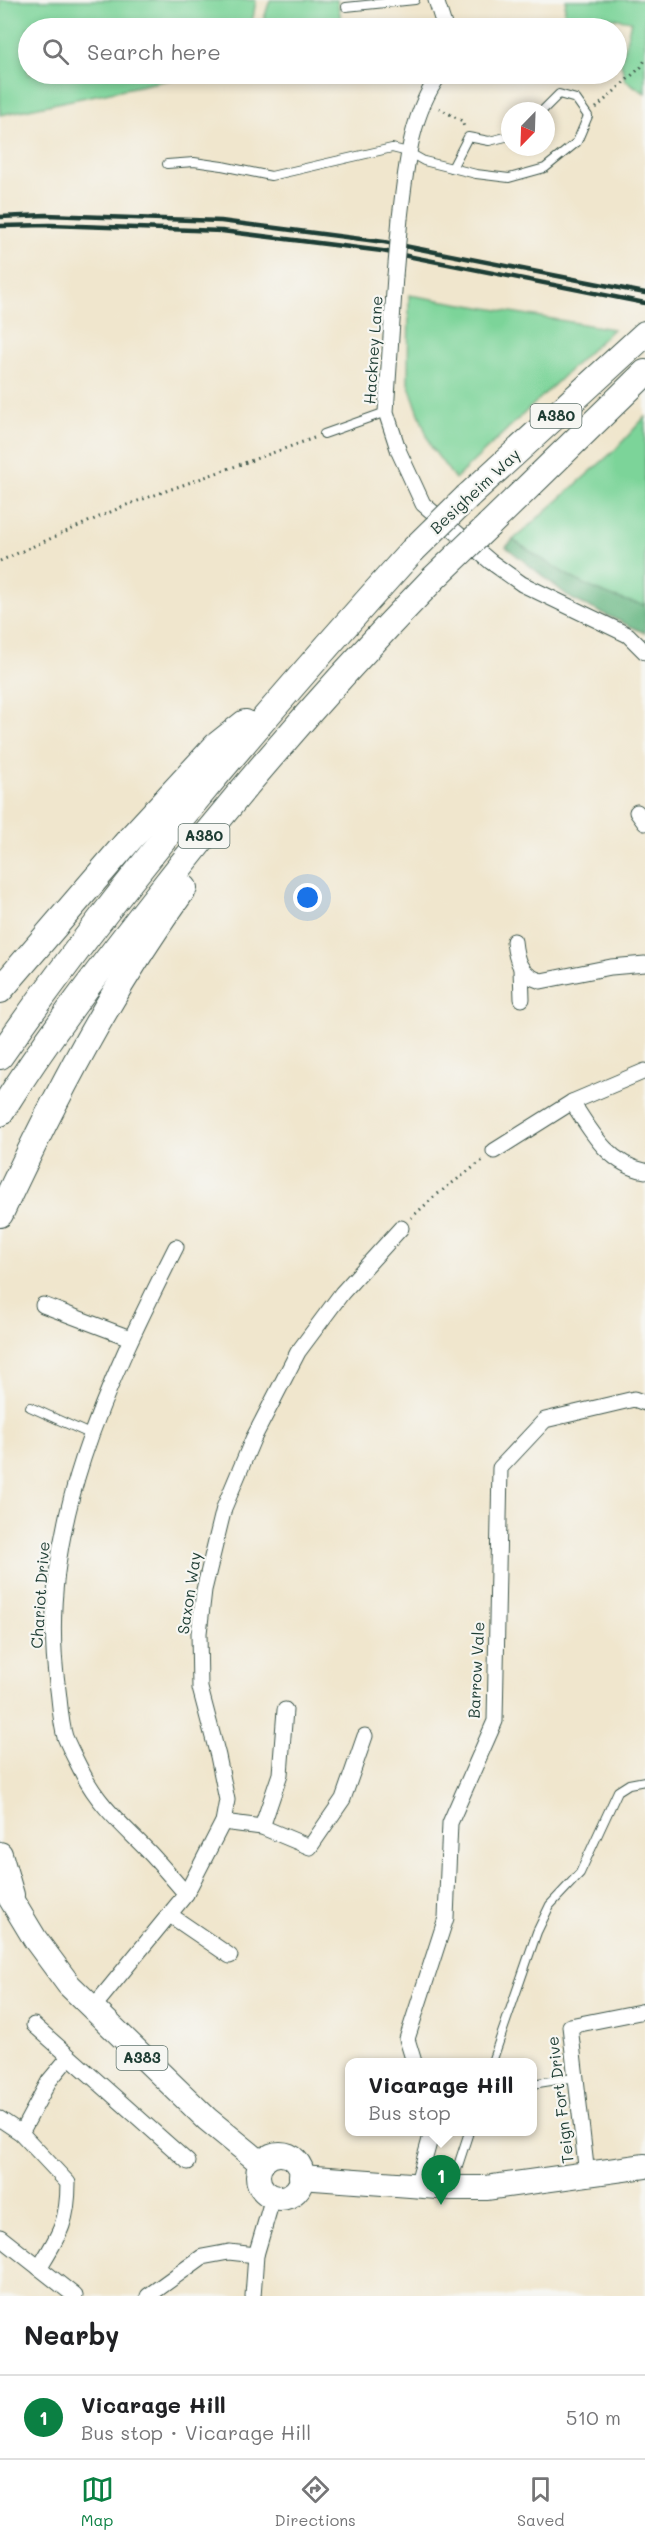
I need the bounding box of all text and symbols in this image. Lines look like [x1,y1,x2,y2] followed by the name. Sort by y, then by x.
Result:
[18,18,627,84] search box
[39,35,72,68] icon: search
[87,37,221,66] text: Search here
[501,102,555,156] north arrow
[358,295,387,405] street label: Hackney Lane
[530,404,582,428] road number: A380
[425,443,524,538] street label: Besigheim Way
[178,824,230,848] road number: A380
[293,883,322,912] your location
[25,1541,54,1649] street label: Chariot Drive
[172,1550,205,1636] street label: Saxon Way
[462,1621,489,1719] street label: Barrow Vale
[541,2035,578,2165] street label: Teign Fort Drive
[116,2046,168,2070] road number: A383
[345,2058,537,2136] popup
[369,2070,513,2099] text: Vicarage Hill
[369,2099,451,2125] text: Bus stop
[422,2156,460,2205] pin: 1
[24,2318,119,2352] text: Nearby
[81,2390,226,2419] text: Vicarage Hill
[39,2404,48,2430] text: 1
[566,2404,621,2430] text: 510 m
[81,2419,311,2445] text: Bus stop · Vicarage Hill
[81,2473,114,2530] tab: Map
[275,2473,356,2530] tab: Directions
[517,2473,564,2530] tab: Saved

